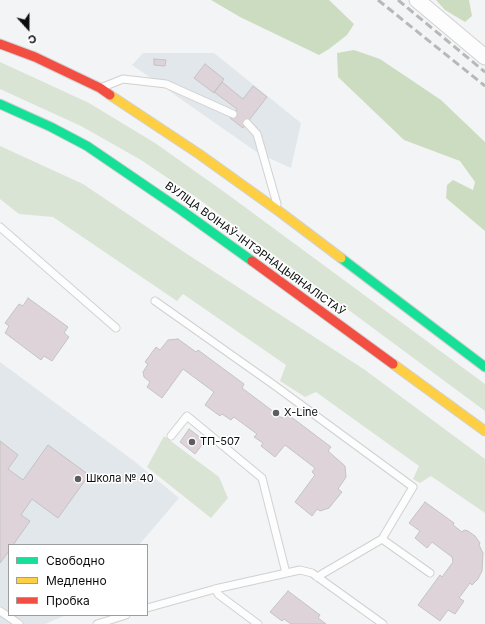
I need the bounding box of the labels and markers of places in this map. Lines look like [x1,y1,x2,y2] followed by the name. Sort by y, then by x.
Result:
[284,406,318,420] place label: X-Line
[271,408,281,418] marker: X-Line
[200,435,240,449] place label: ТП-507
[187,437,197,447] marker: ТП-507
[86,472,154,486] place label: Школа № 40
[73,474,83,484] marker: Школа № 40

